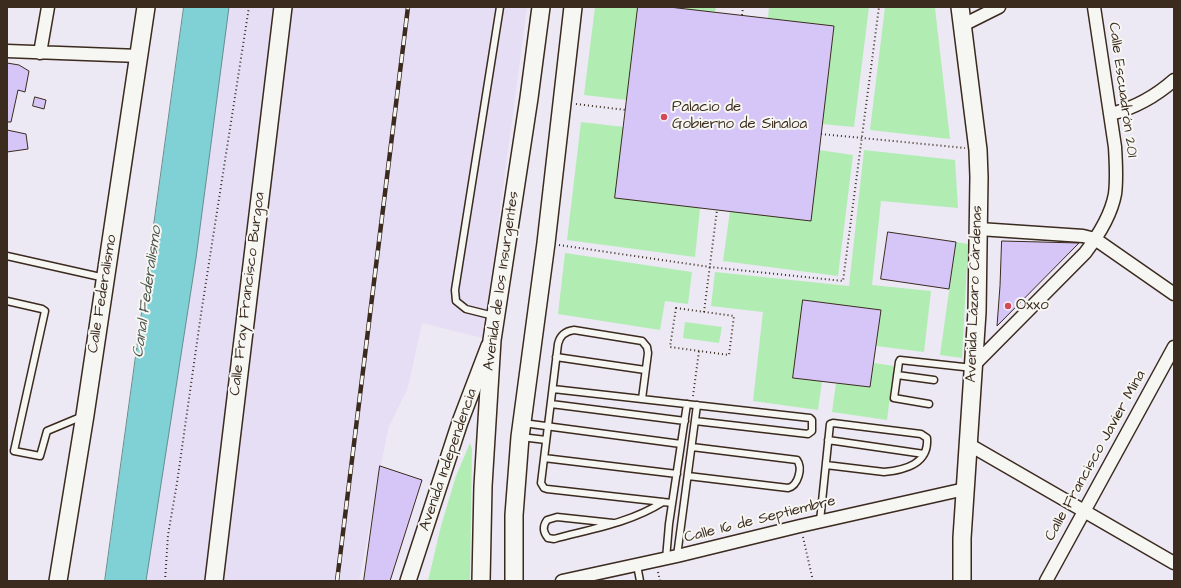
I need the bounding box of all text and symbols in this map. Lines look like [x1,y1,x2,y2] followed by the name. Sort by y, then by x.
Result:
[1104,21,1140,159] street label: Calle Escuadrón 201
[672,99,807,134] place label: Palacio de Gobierno de Sinaloa
[659,112,669,122] marker: Palacio de Gobierno de Sinaloa
[480,190,524,372] street label: Avenida de los Insurgentes
[227,191,269,397] street label: Calle Fray Francisco Burgoa
[963,205,987,383] street label: Avenida Lázaro Cárdenas
[129,225,167,359] water label: Canal Federalismo
[85,234,121,354] street label: Calle Federalismo
[1016,297,1049,315] place label: Oxxo
[1003,301,1013,311] marker: Oxxo
[1042,368,1150,544] street label: Calle Francisco Javier Mina
[416,387,482,533] street label: Avenida Independencia
[682,492,838,548] street label: Calle 16 de Septiembre

